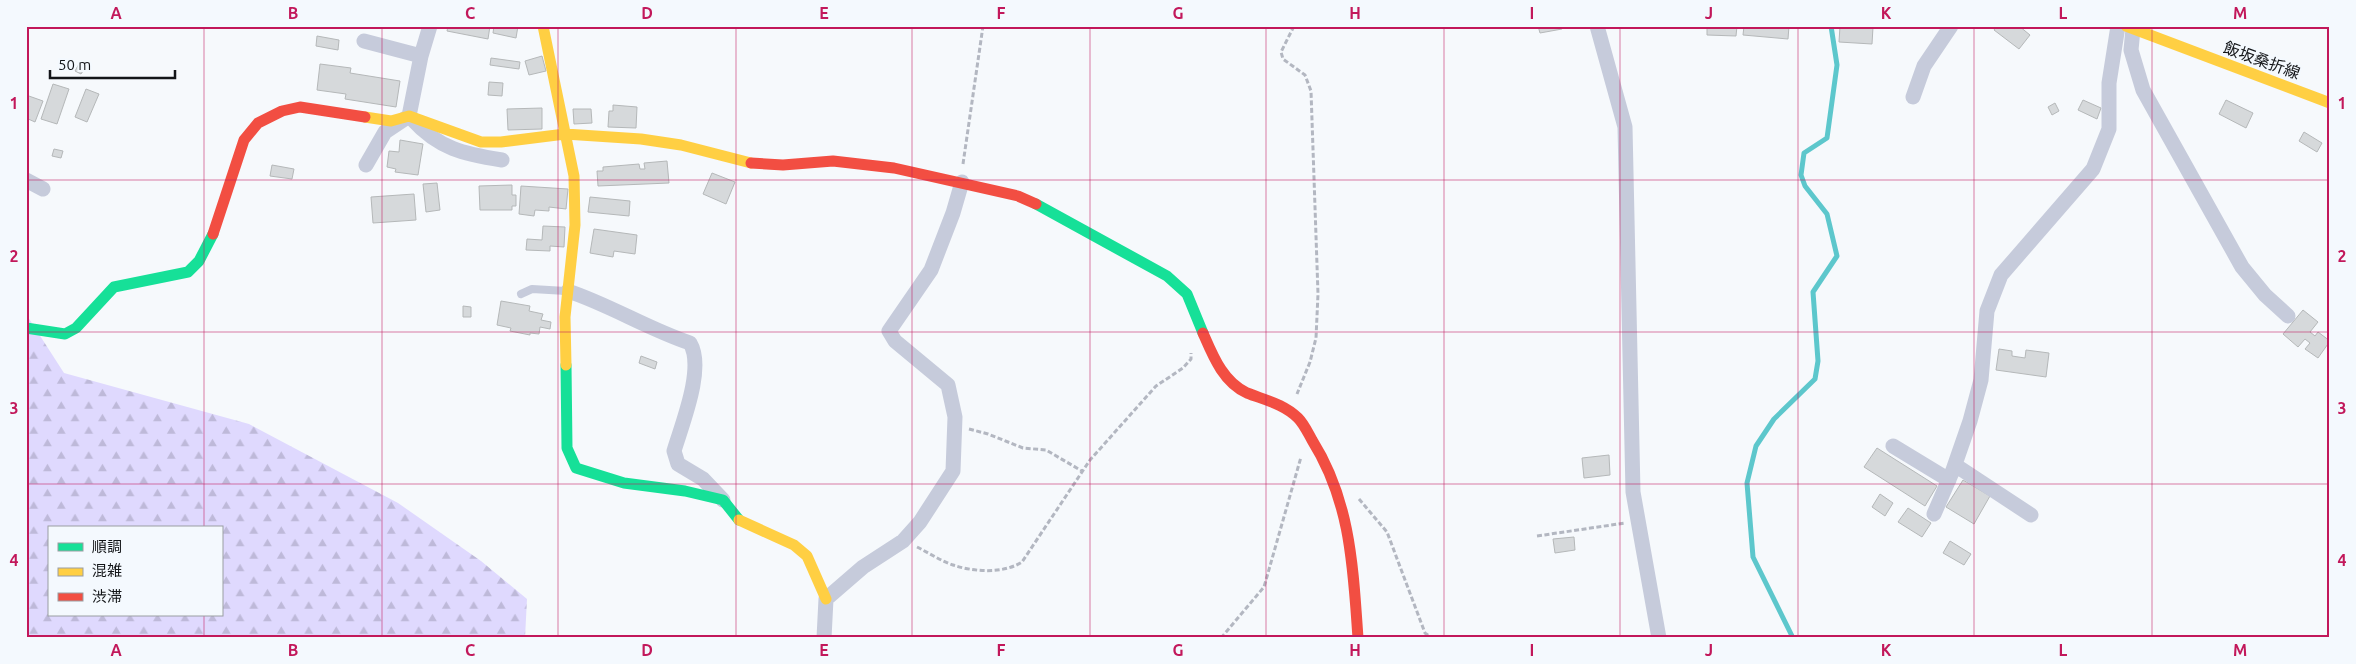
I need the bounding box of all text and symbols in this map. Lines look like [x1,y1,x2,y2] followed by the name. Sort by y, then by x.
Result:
[110,4,122,22] text: A
[288,4,298,22] text: B
[465,4,475,22] text: C
[641,4,653,22] text: D
[819,4,829,22] text: E
[997,4,1006,22] text: F
[1172,4,1184,22] text: G
[1349,4,1361,22] text: H
[1530,4,1534,22] text: I
[1705,4,1713,22] text: J
[1881,4,1892,22] text: K
[2059,4,2068,22] text: L
[2233,4,2247,22] text: M
[2221,38,2303,82] street label: 飯坂桑折線
[50,48,175,80] scale bar
[58,56,91,73] text: 50 m
[9,94,19,112] text: 1
[2337,94,2347,112] text: 1
[9,247,19,265] text: 2
[2337,247,2347,265] text: 2
[9,399,19,417] text: 3
[2337,399,2347,417] text: 3
[48,526,222,616] legend
[92,538,122,555] text: 順調
[9,551,19,569] text: 4
[2337,551,2347,569] text: 4
[92,562,122,579] text: 混雑
[92,588,122,605] text: 渋滞
[110,641,122,659] text: A
[288,641,298,659] text: B
[465,641,475,659] text: C
[641,641,653,659] text: D
[819,641,829,659] text: E
[997,641,1006,659] text: F
[1172,641,1184,659] text: G
[1349,641,1361,659] text: H
[1530,641,1534,659] text: I
[1705,641,1713,659] text: J
[1881,641,1892,659] text: K
[2059,641,2068,659] text: L
[2233,641,2247,659] text: M

